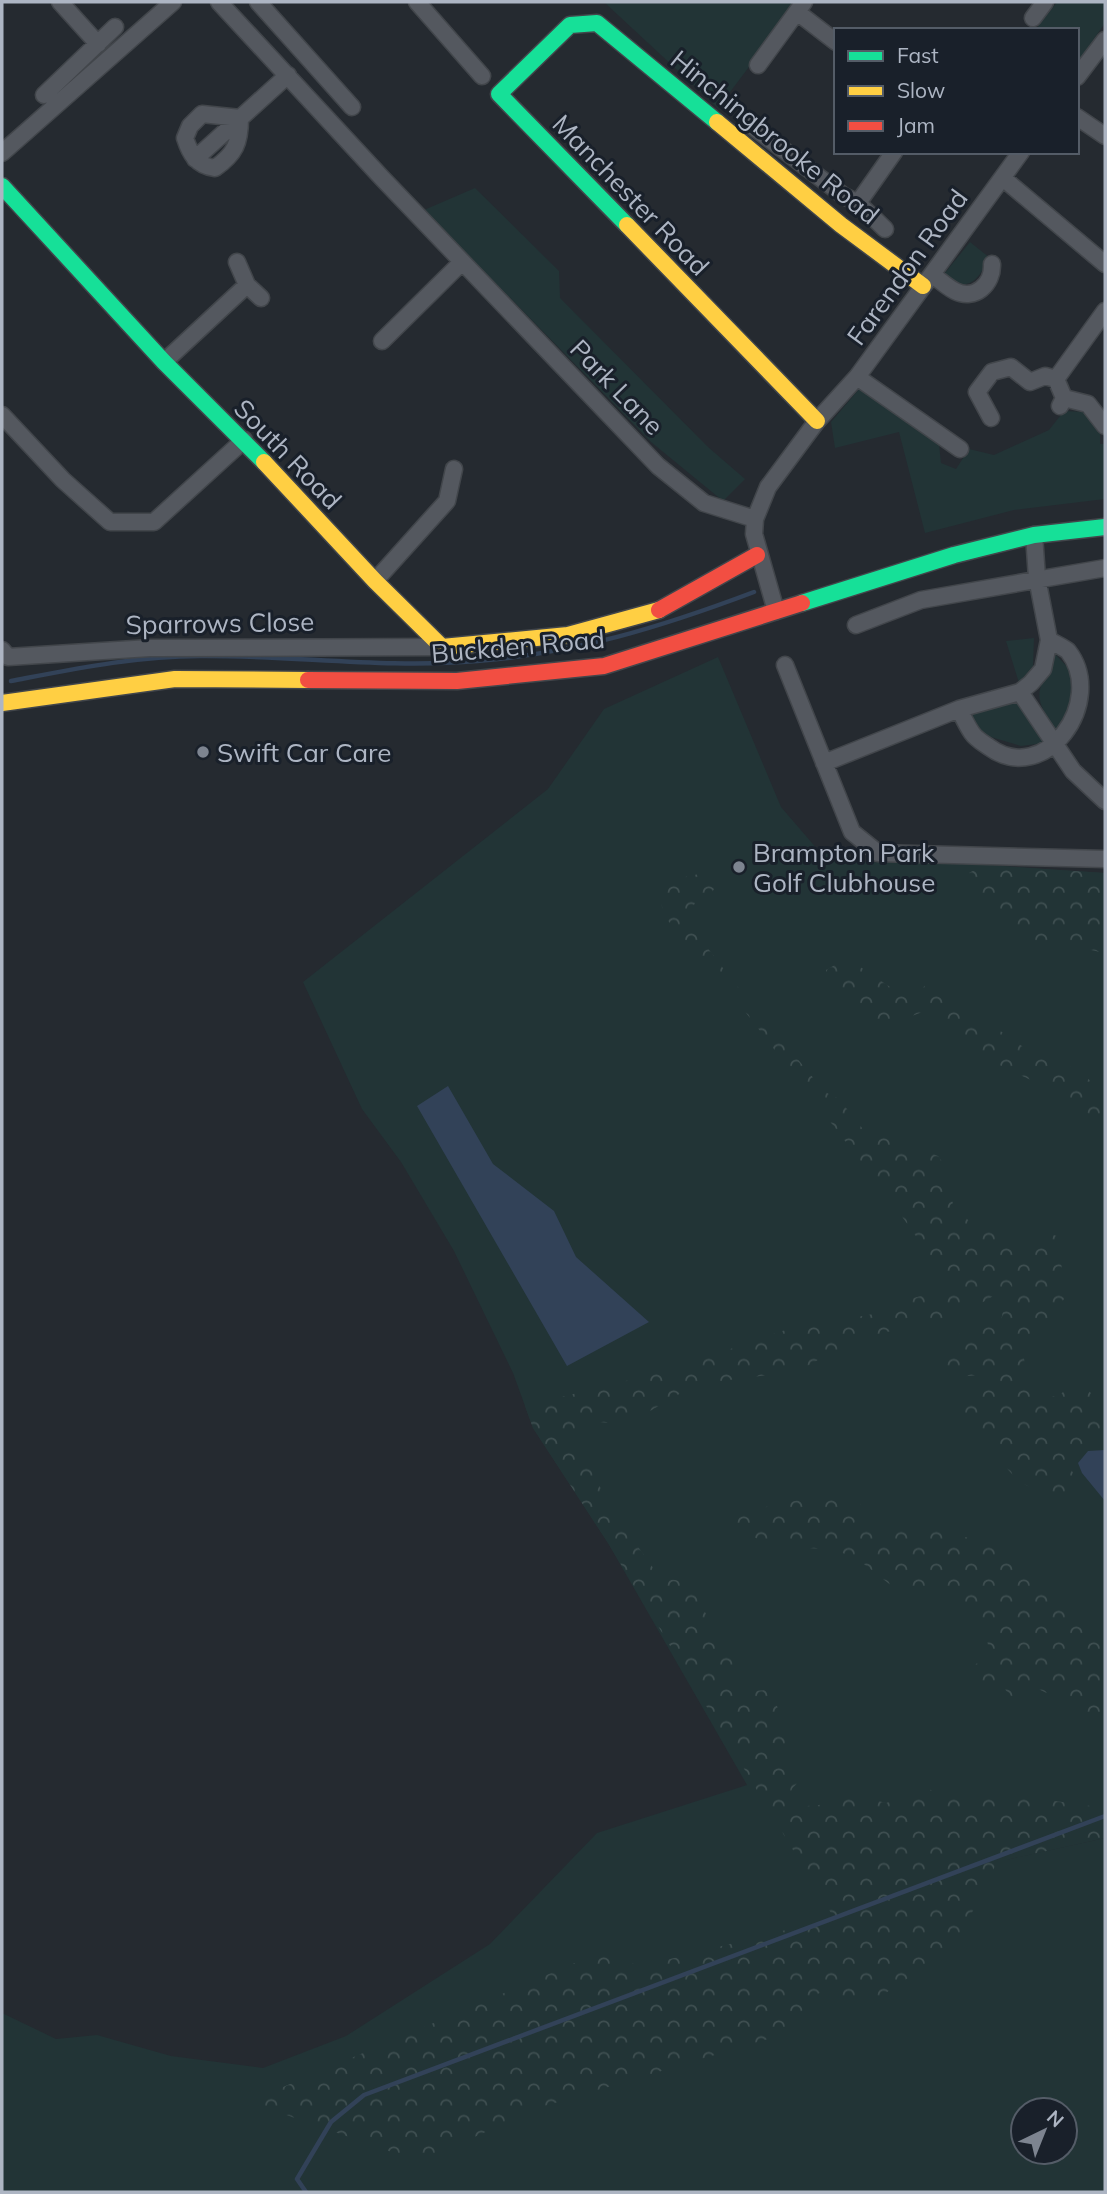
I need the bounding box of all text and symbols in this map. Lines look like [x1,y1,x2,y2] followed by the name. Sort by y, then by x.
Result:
[834,28,1079,154] legend
[897,42,939,68] text: Fast
[664,43,886,231] street label: Hinchingbrooke Road
[897,77,945,103] text: Slow
[546,108,716,282] street label: Manchester Road
[897,112,935,138] text: Jam
[839,183,975,351] street label: Farendon Road
[563,332,671,442] street label: Park Lane
[227,392,349,516] street label: South Road
[125,605,315,641] street label: Sparrows Close
[430,622,606,670] street label: Buckden Road
[217,736,391,769] place label: Swift Car Care
[195,744,211,760] marker: Swift Car Care
[753,836,935,899] place label: Brampton Park Golf Clubhouse
[731,859,747,875] marker: Brampton Park Golf Clubhouse
[1009,2096,1079,2166] north arrow
[1042,2105,1069,2132] text: N

